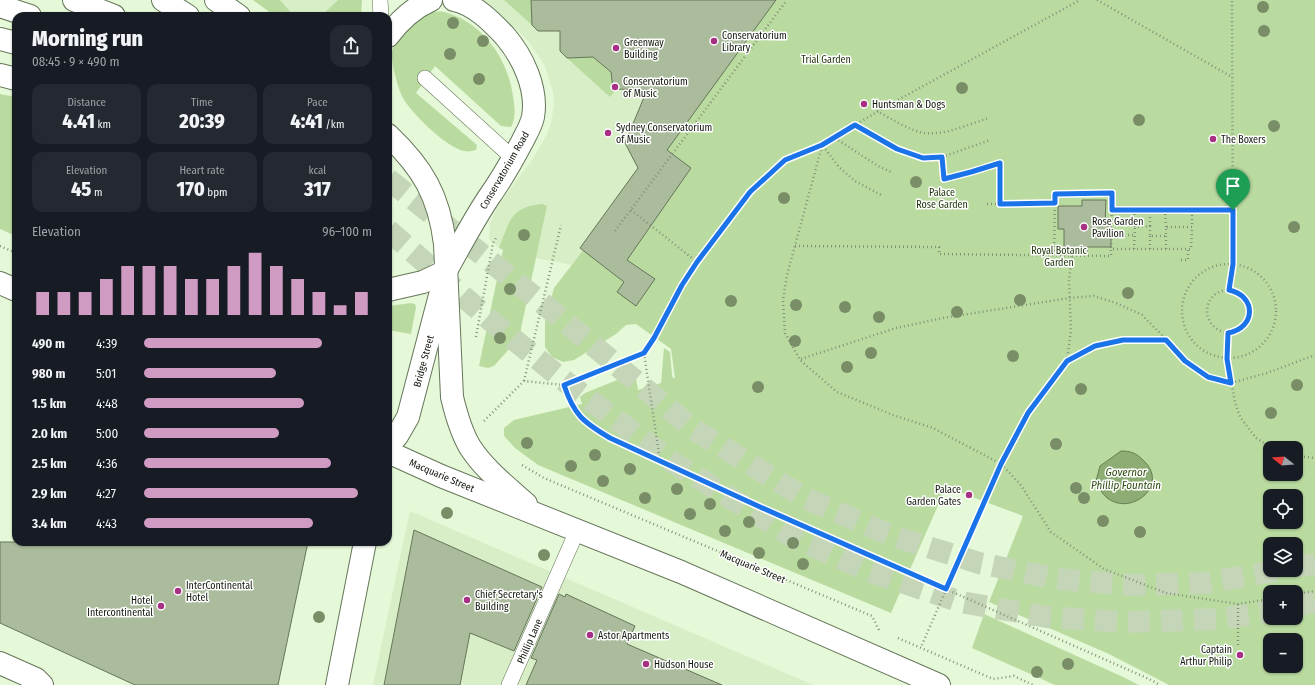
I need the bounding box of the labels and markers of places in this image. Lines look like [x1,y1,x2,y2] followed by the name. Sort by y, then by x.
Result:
[722,30,787,54] place label: Conservatorium Library
[709,36,719,46] marker: Conservatorium Library
[624,37,664,61] place label: Greenway Building
[611,43,621,53] marker: Greenway Building
[623,76,688,100] place label: Conservatorium of Music
[610,82,620,92] marker: Conservatorium of Music
[859,99,869,109] marker: Huntsman & Dogs
[872,99,945,111] place label: Huntsman & Dogs
[616,122,712,146] place label: Sydney Conservatorium of Music
[603,128,613,138] marker: Sydney Conservatorium of Music
[1208,134,1218,144] marker: The Boxers
[1221,134,1266,146] place label: The Boxers
[1216,169,1250,210] pin
[1092,216,1144,240] place label: Rose Garden Pavilion
[1079,222,1089,232] marker: Rose Garden Pavilion
[906,484,961,508] place label: Palace Garden Gates
[964,490,974,500] marker: Palace Garden Gates
[186,580,253,604] place label: InterContinental Hotel
[173,586,183,596] marker: InterContinental Hotel
[475,589,543,613] place label: Chief Secretary's Building
[87,595,153,619] place label: Hotel Intercontinental
[462,595,472,605] marker: Chief Secretary's Building
[156,601,166,611] marker: Hotel Intercontinental
[585,630,595,640] marker: Astor Apartments
[598,630,669,642] place label: Astor Apartments
[1180,644,1232,668] place label: Captain Arthur Philip
[1235,650,1245,660] marker: Captain Arthur Philip
[641,659,651,669] marker: Hudson House
[654,659,714,671] place label: Hudson House

